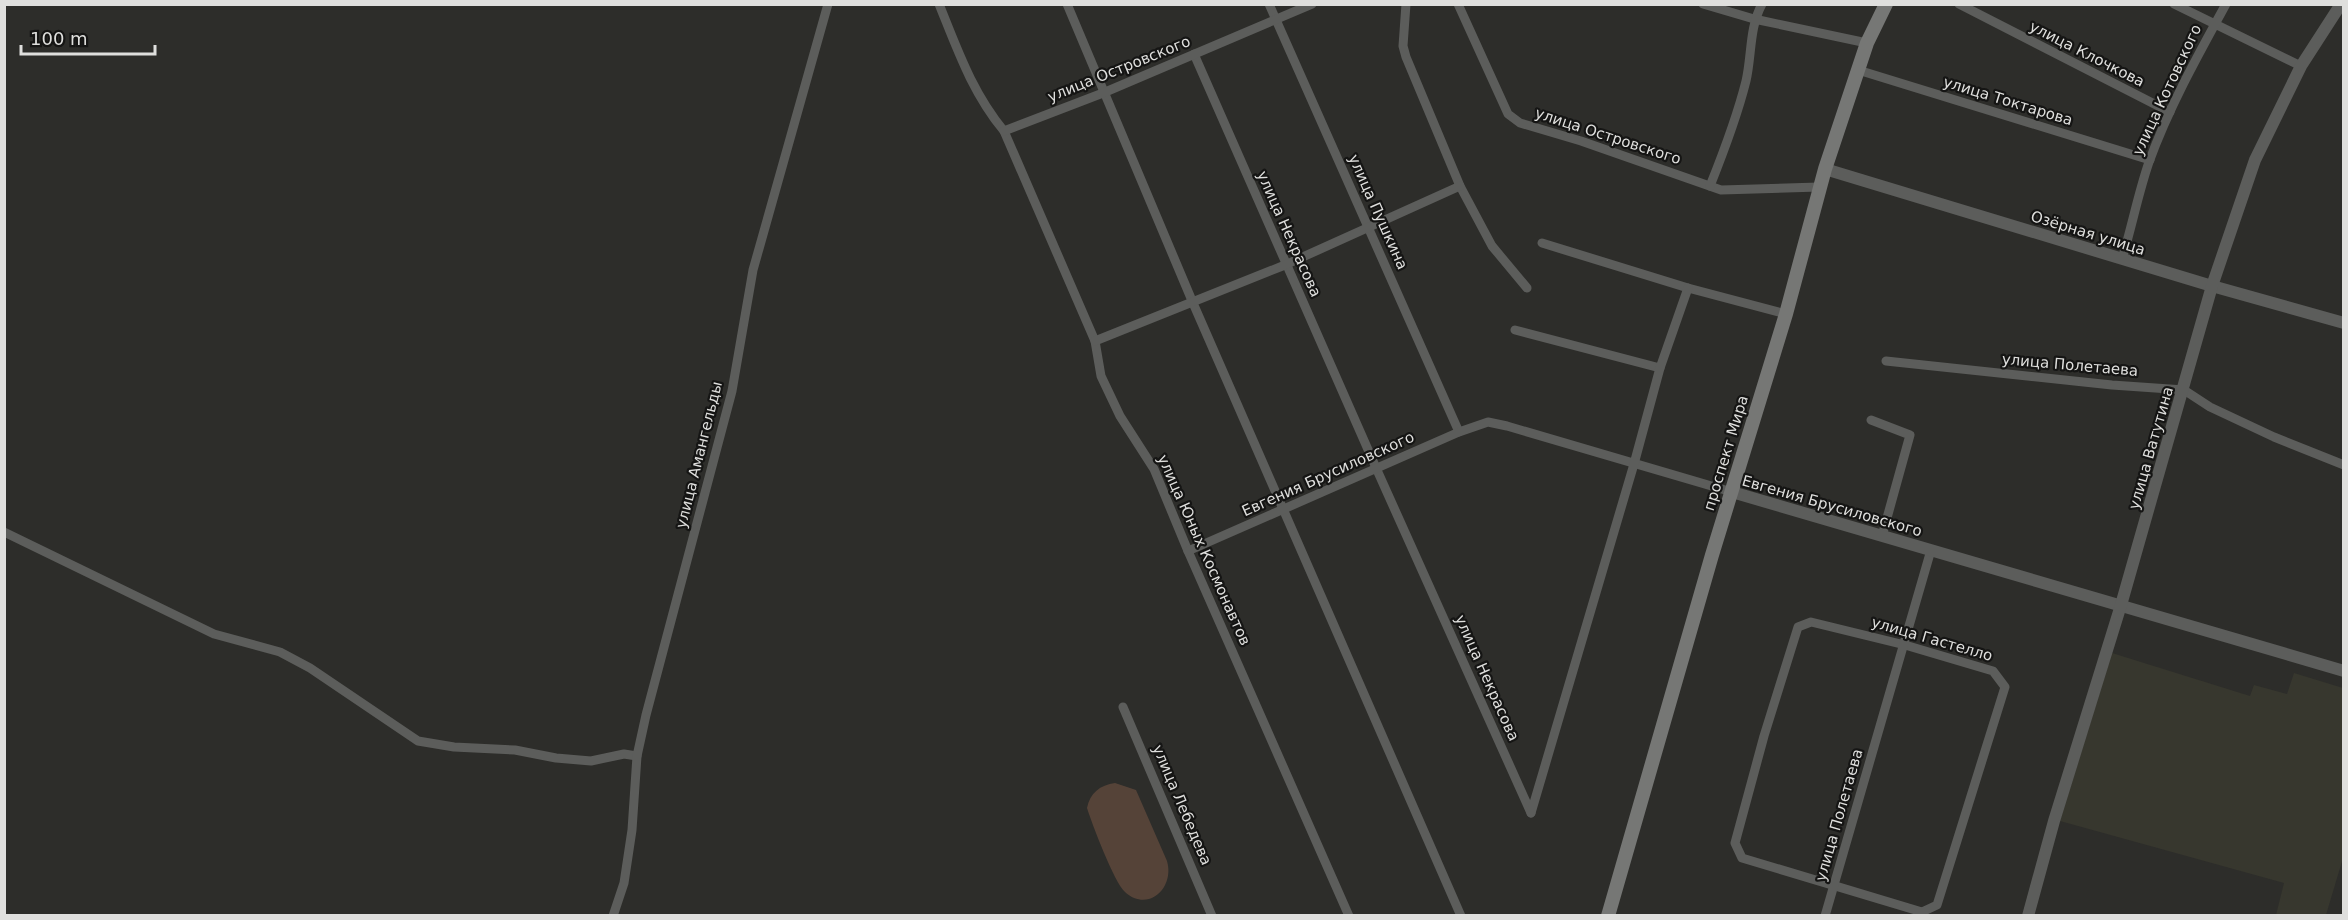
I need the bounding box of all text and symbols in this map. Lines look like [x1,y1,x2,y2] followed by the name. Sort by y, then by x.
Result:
[2026,17,2148,91] street label: улица Клочкова
[21,18,154,56] scale bar
[2129,22,2205,158] street label: улица Котовского
[30,28,88,49] text: 100 m
[1045,32,1193,106] street label: улица Островского
[1941,73,2075,129] street label: улица Токтарова
[1533,104,1683,168] street label: улица Островского
[1345,152,1411,272] street label: улица Пушкина
[1253,168,1325,300] street label: улица Некрасова
[2028,207,2148,259] street label: Озёрная улица
[2001,350,2139,380] street label: улица Полетаева
[672,380,726,530] street label: улица Амангельды
[2125,384,2177,512] street label: улица Ватутина
[1700,393,1752,513] street label: проспект Мира
[1239,428,1417,520] street label: Евгения Брусиловского
[1154,452,1254,648] street label: улица Юных Космонавтов
[1740,472,1924,540] street label: Евгения Брусиловского
[1451,612,1523,744] street label: улица Некрасова
[1869,613,1995,665] street label: улица Гастелло
[1149,742,1215,868] street label: улица Лебедева
[1811,747,1867,883] street label: улица Полетаева

